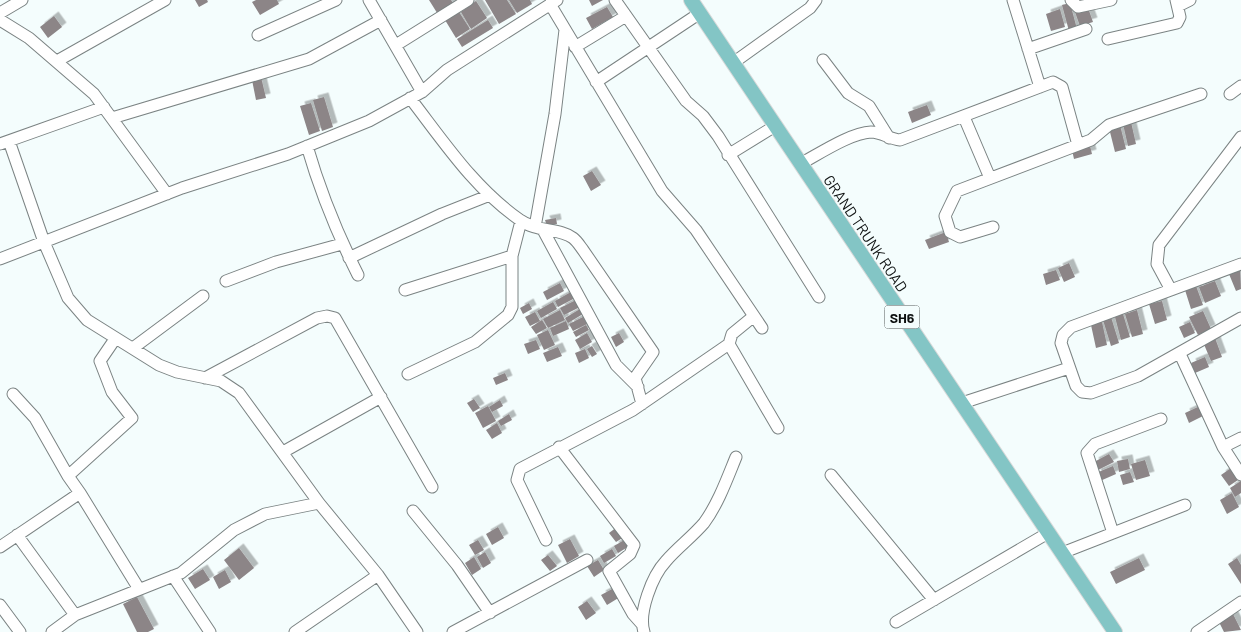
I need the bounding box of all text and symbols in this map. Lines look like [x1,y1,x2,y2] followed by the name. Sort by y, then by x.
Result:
[820,171,912,295] street label: GRAND TRUNK ROAD
[884,306,920,328] road number: SH6

